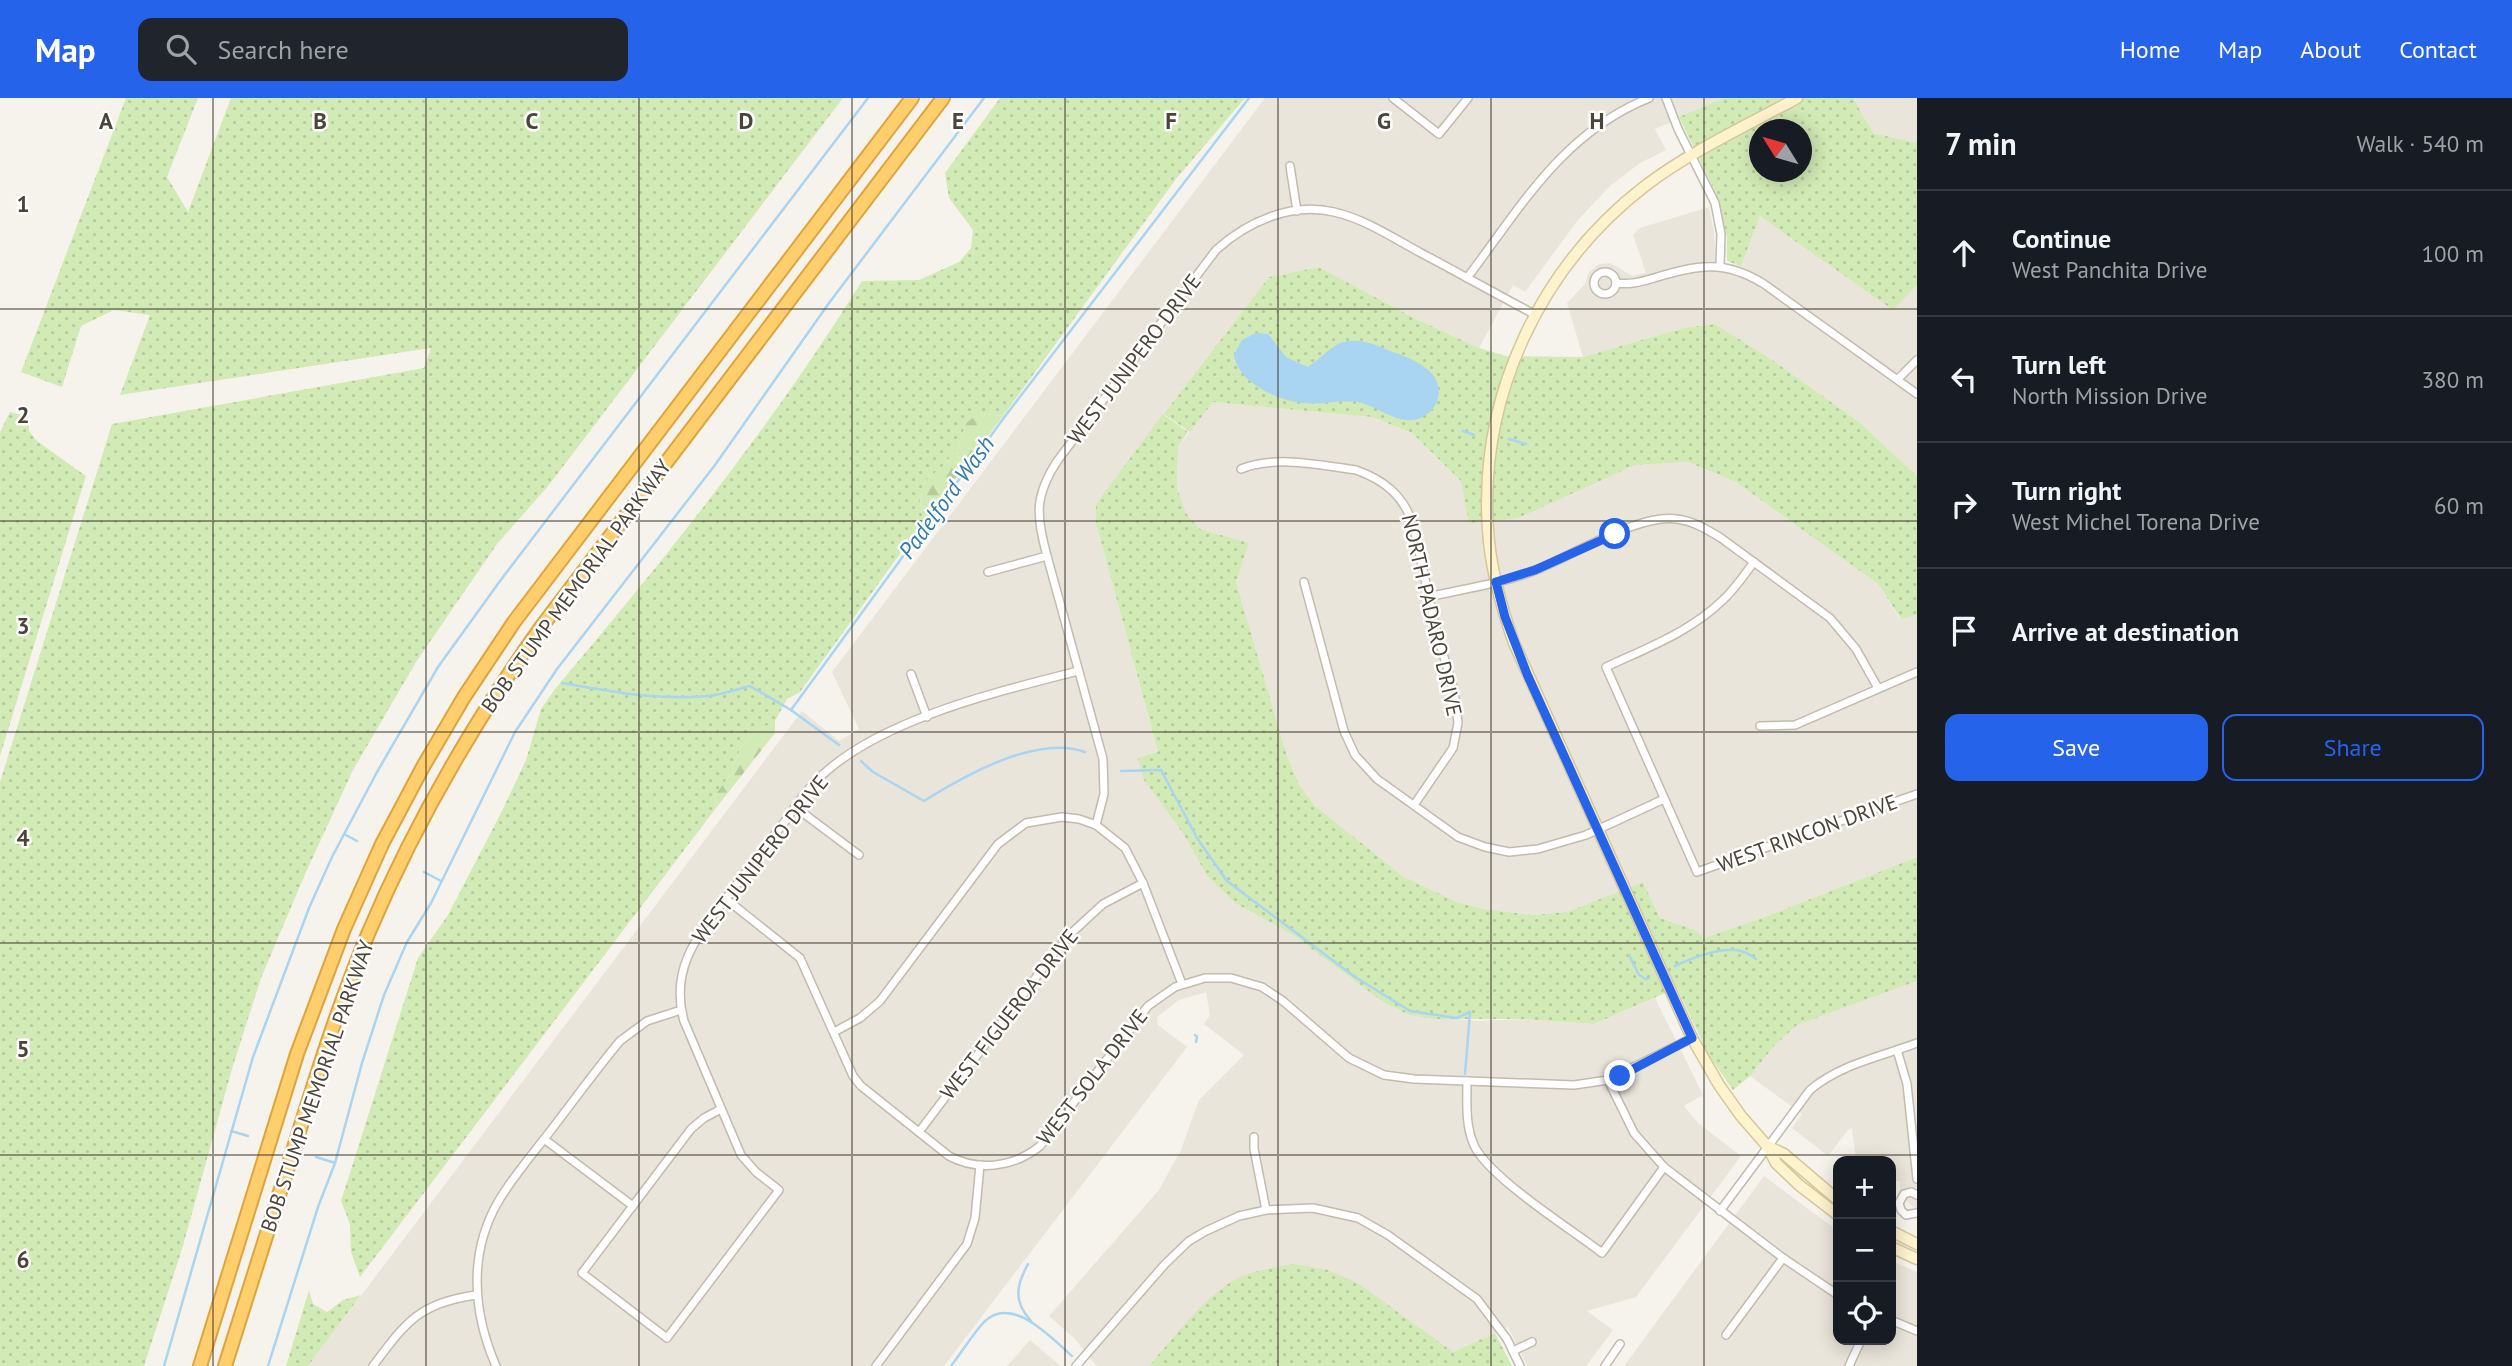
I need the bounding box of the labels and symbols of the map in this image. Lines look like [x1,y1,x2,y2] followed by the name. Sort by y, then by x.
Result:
[99,106,113,135] text: A
[313,106,327,135] text: B
[526,106,539,135] text: C
[739,106,753,135] text: D
[952,106,964,135] text: E
[1165,106,1177,135] text: F
[1377,106,1391,135] text: G
[1590,106,1604,135] text: H
[1749,119,1812,182] north arrow
[16,189,30,218] text: 1
[1061,268,1207,450] street label: WEST JUNIPERO DRIVE
[16,400,30,429] text: 2
[892,430,1000,564] water label: Padelford Wash
[475,454,677,718] street label: BOB STUMP MEMORIAL PARKWAY
[1396,511,1468,719] street label: NORTH PADARO DRIVE
[1599,518,1630,549] route start
[16,611,30,640] text: 3
[686,769,834,949] street label: WEST JUNIPERO DRIVE
[1713,788,1901,878] street label: WEST RINCON DRIVE
[16,823,30,852] text: 4
[934,923,1084,1105] street label: WEST FIGUEROA DRIVE
[254,936,380,1235] street label: BOB STUMP MEMORIAL PARKWAY
[1030,1004,1154,1150] street label: WEST SOLA DRIVE
[16,1034,30,1063] text: 5
[1604,1060,1635,1091] route end
[16,1245,30,1274] text: 6

